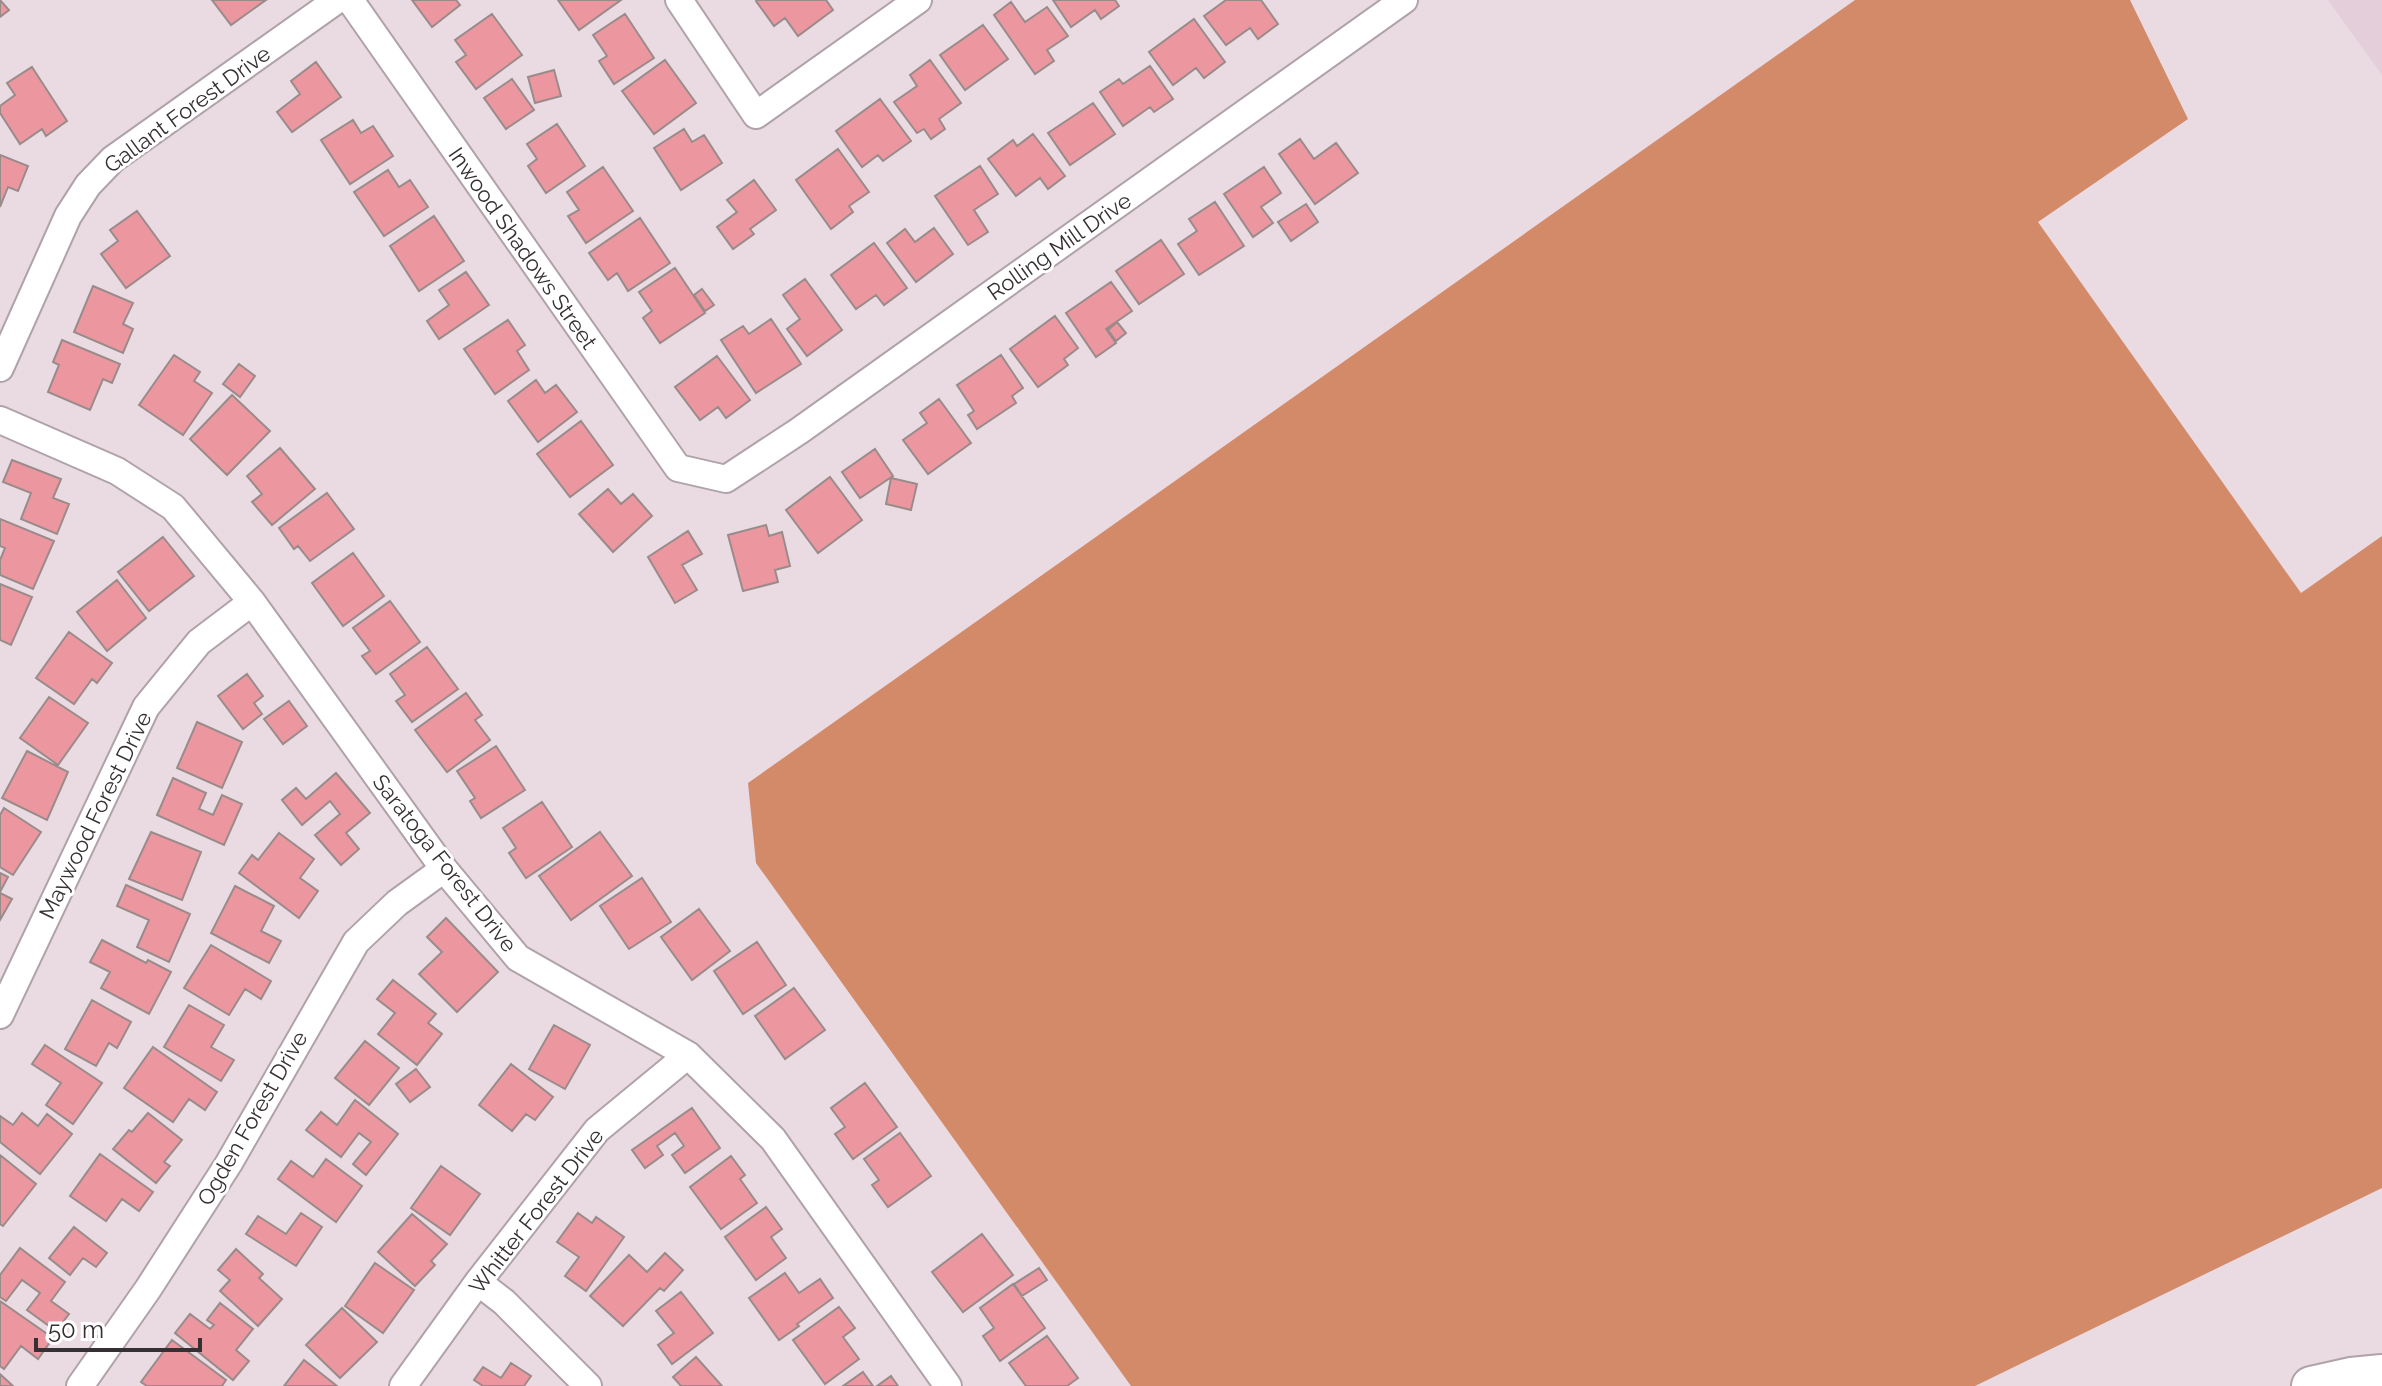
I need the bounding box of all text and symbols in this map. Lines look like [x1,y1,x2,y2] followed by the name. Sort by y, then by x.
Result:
[99,40,275,178] street label: Gallant Forest Drive
[443,142,603,354] street label: Inwood Shadows Street
[982,187,1136,305] street label: Rolling Mill Drive
[33,707,157,923] street label: Maywood Forest Drive
[368,769,522,957] street label: Saratoga Forest Drive
[192,1026,313,1210] street label: Ogden Forest Drive
[463,1123,609,1299] street label: Whitter Forest Drive
[36,1302,200,1352] scale bar
[48,1315,104,1344] text: 50 m

